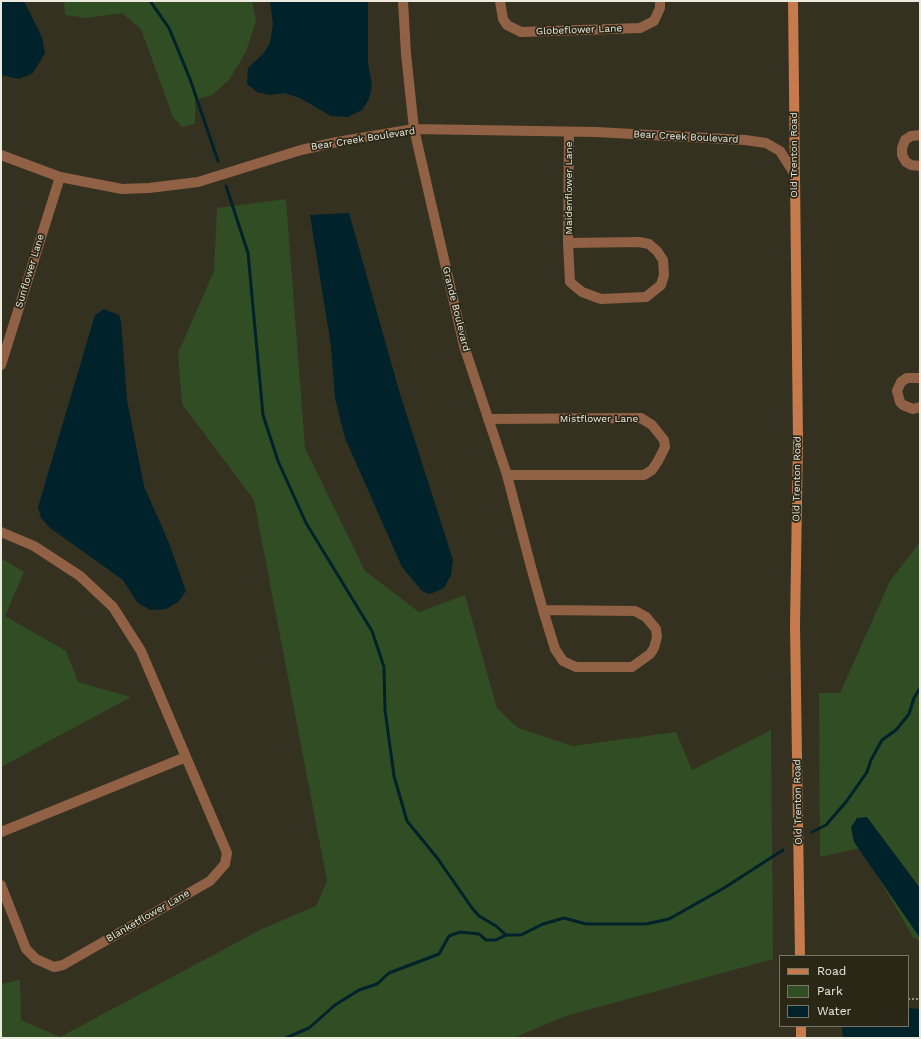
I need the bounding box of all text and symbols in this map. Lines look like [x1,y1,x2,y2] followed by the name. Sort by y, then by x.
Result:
[536,22,622,38] street label: Globeflower Lane
[788,112,800,198] street label: Old Trenton Road
[310,125,416,153] street label: Bear Creek Boulevard
[633,128,739,146] street label: Bear Creek Boulevard
[563,142,575,234] street label: Maidenflower Lane
[13,233,47,309] street label: Sunflower Lane
[440,265,472,353] street label: Grande Boulevard
[560,413,638,425] street label: Mistflower Lane
[790,436,804,522] street label: Old Trenton Road
[791,759,805,845] street label: Old Trenton Road
[104,887,192,945] street label: Blanketflower Lane
[779,955,909,1027] legend
[817,964,846,978] text: Road
[817,984,843,998] text: Park
[817,1004,851,1018] text: Water

